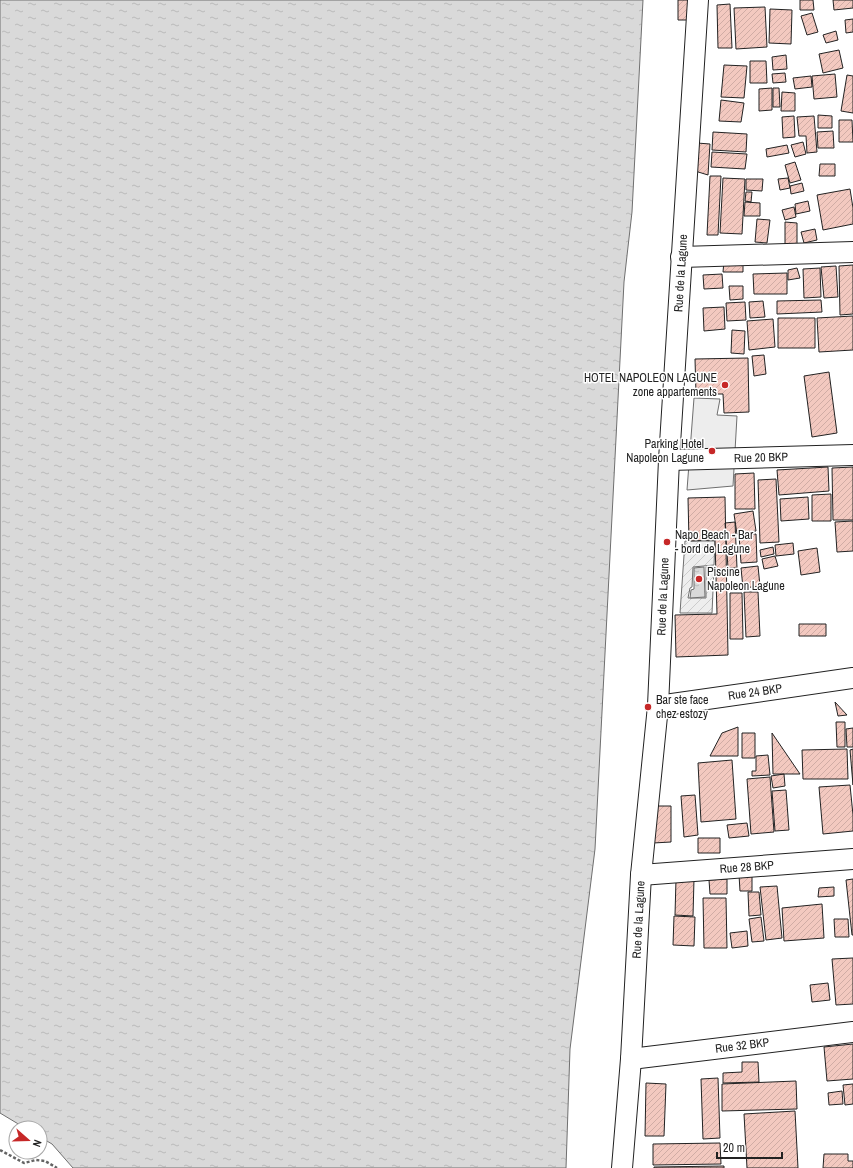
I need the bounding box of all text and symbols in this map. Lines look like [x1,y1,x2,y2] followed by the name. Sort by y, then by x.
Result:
[670,234,691,312] street label: Rue de la Lagune
[584,370,717,400] place label: HOTEL NAPOLEON LAGUNE zone appartements
[720,380,730,390] marker: HOTEL NAPOLEON LAGUNE zone appartements
[626,436,704,466] place label: Parking Hotel Napoleon Lagune
[707,446,717,456] marker: Parking Hotel Napoleon Lagune
[734,449,789,466] street label: Rue 20 BKP
[675,527,754,557] place label: Napo Beach - Bar - bord de Lagune
[662,537,672,547] marker: Napo Beach - Bar - bord de Lagune
[653,557,673,636] street label: Rue de la Lagune
[707,564,785,594] place label: Piscine Napoleon Lagune
[694,574,704,584] marker: Piscine Napoleon Lagune
[727,680,783,704] street label: Rue 24 BKP
[656,692,709,722] place label: Bar ste face chez estozy
[643,702,653,712] marker: Bar ste face chez estozy
[719,857,775,877] street label: Rue 28 BKP
[628,880,649,959] street label: Rue de la Lagune
[714,1034,771,1057] street label: Rue 32 BKP
[8,1120,48,1160] north arrow
[717,1134,782,1160] scale bar
[30,1138,45,1149] text: N
[723,1140,745,1156] text: 20 m

